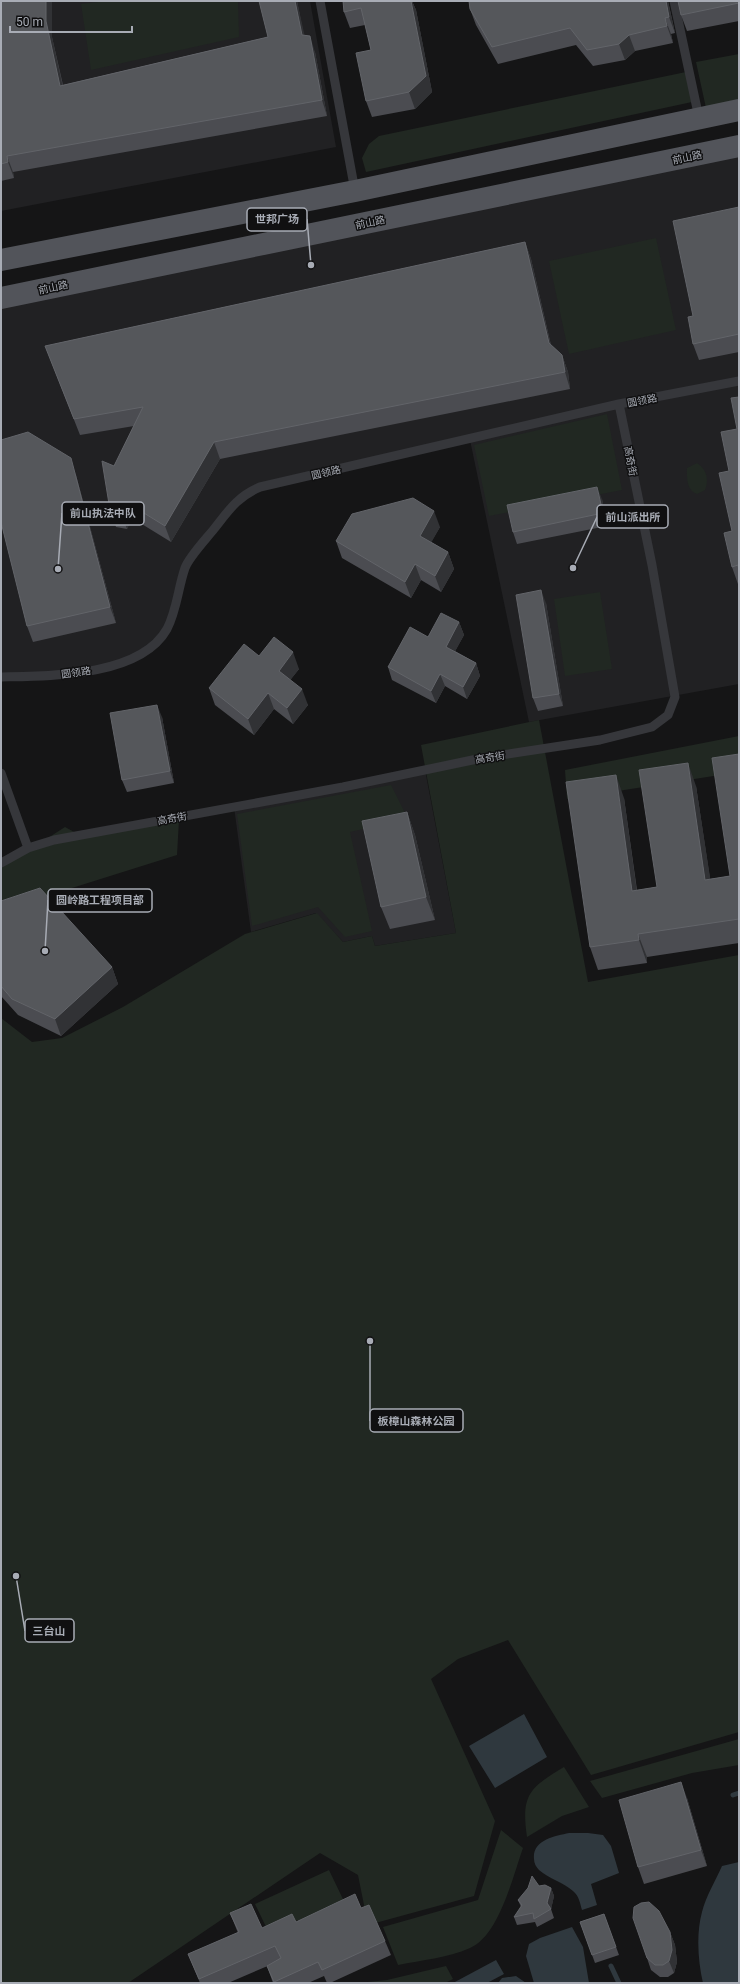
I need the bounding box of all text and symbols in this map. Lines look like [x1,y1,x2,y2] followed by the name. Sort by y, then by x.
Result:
[10,8,132,34] scale bar
[16,15,43,29] text: 50 m
[671,149,703,166] street label: 前山路
[247,208,307,231] callout: 世邦广场
[255,213,299,226] text: 世邦广场
[354,214,386,231] street label: 前山路
[37,279,69,296] street label: 前山路
[626,392,658,409] street label: 圆领路
[622,445,639,477] street label: 高奇街
[310,464,342,481] street label: 圆领路
[62,502,144,525] callout: 前山执法中队
[597,505,668,528] callout: 前山派出所
[70,507,136,520] text: 前山执法中队
[606,511,661,524] text: 前山派出所
[60,665,92,680] street label: 圆领路
[474,750,506,765] street label: 高奇街
[156,810,188,827] street label: 高奇街
[48,889,152,912] callout: 圆岭路工程项目部
[56,894,144,907] text: 圆岭路工程项目部
[370,1409,463,1432] callout: 板樟山森林公园
[378,1415,455,1428] text: 板樟山森林公园
[25,1619,74,1642] callout: 三台山
[33,1625,66,1638] text: 三台山

